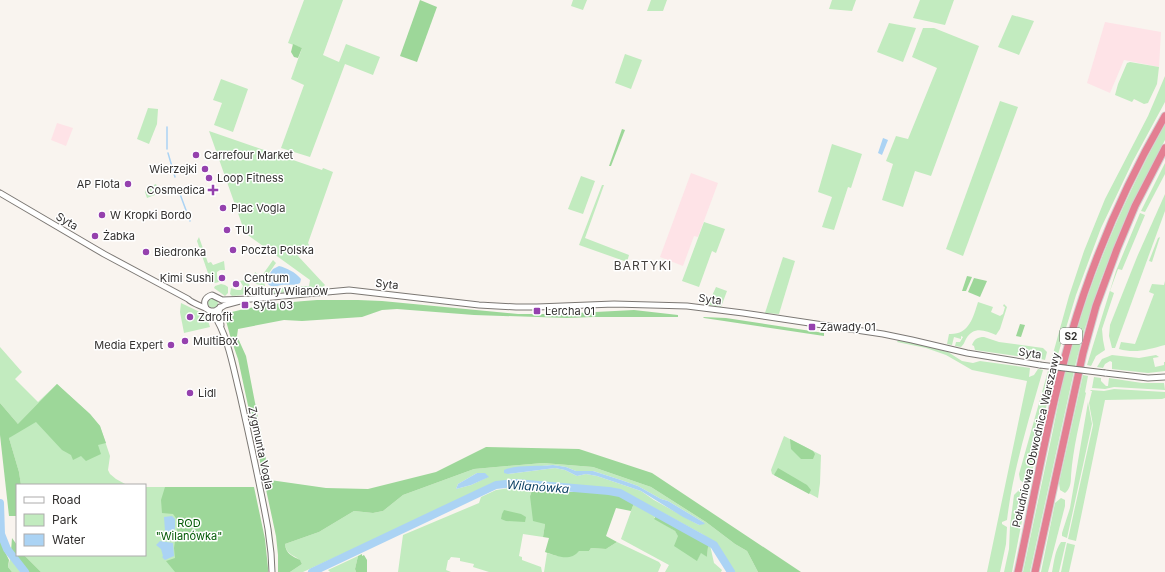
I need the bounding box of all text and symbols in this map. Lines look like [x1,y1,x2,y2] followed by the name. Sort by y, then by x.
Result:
[204,148,294,162] place label: Carrefour Market
[191,150,201,160] marker: Carrefour Market
[149,162,197,176] place label: Wierzejki
[200,164,210,174] marker: Wierzejki
[217,171,284,185] place label: Loop Fitness
[204,173,214,183] marker: Loop Fitness
[77,177,120,191] place label: AP Flota
[123,179,133,189] marker: AP Flota
[147,183,205,197] place label: Cosmedica
[208,185,218,195] marker: Cosmedica
[231,201,285,215] place label: Plac Vogla
[218,203,228,213] marker: Plac Vogla
[110,208,192,222] place label: W Kropki Bordo
[53,209,81,233] street label: Syta
[97,210,107,220] marker: W Kropki Bordo
[235,223,253,237] place label: TUI
[222,225,232,235] marker: TUI
[103,229,135,243] place label: Żabka
[90,231,100,241] marker: Żabka
[241,243,314,257] place label: Poczta Polska
[154,245,206,259] place label: Biedronka
[228,245,238,255] marker: Poczta Polska
[141,247,151,257] marker: Biedronka
[614,258,672,273] district label: BARTYKI
[160,271,214,285] place label: Kimi Sushi
[244,271,328,298] place label: Centrum Kultury Wilanów
[217,273,227,283] marker: Kimi Sushi
[375,276,399,292] street label: Syta
[231,279,241,289] marker: Centrum Kultury Wilanów
[698,291,722,307] street label: Syta
[253,298,293,312] place label: Syta 03
[240,300,250,310] marker: Syta 03
[545,304,595,318] place label: Lercha 01
[532,306,542,316] marker: Lercha 01
[198,310,233,324] place label: Zdrofit
[185,312,195,322] marker: Zdrofit
[820,320,876,334] place label: Zawady 01
[807,322,817,332] marker: Zawady 01
[1060,328,1082,344] road number: S2
[193,334,238,348] place label: MultiBox
[180,336,190,346] marker: MultiBox
[94,338,163,352] place label: Media Expert
[166,340,176,350] marker: Media Expert
[1018,344,1042,362] street label: Syta
[1009,351,1063,529] street label: Południowa Obwodnica Warszawy
[198,386,216,400] place label: Lidl
[185,388,195,398] marker: Lidl
[245,405,277,491] street label: Zygmunta Vogla
[506,477,570,496] water label: Wilanówka
[16,484,146,556] legend
[52,492,81,507] text: Road
[52,512,78,527] text: Park
[156,516,222,543] park label: ROD "Wilanówka"
[52,532,86,547] text: Water

